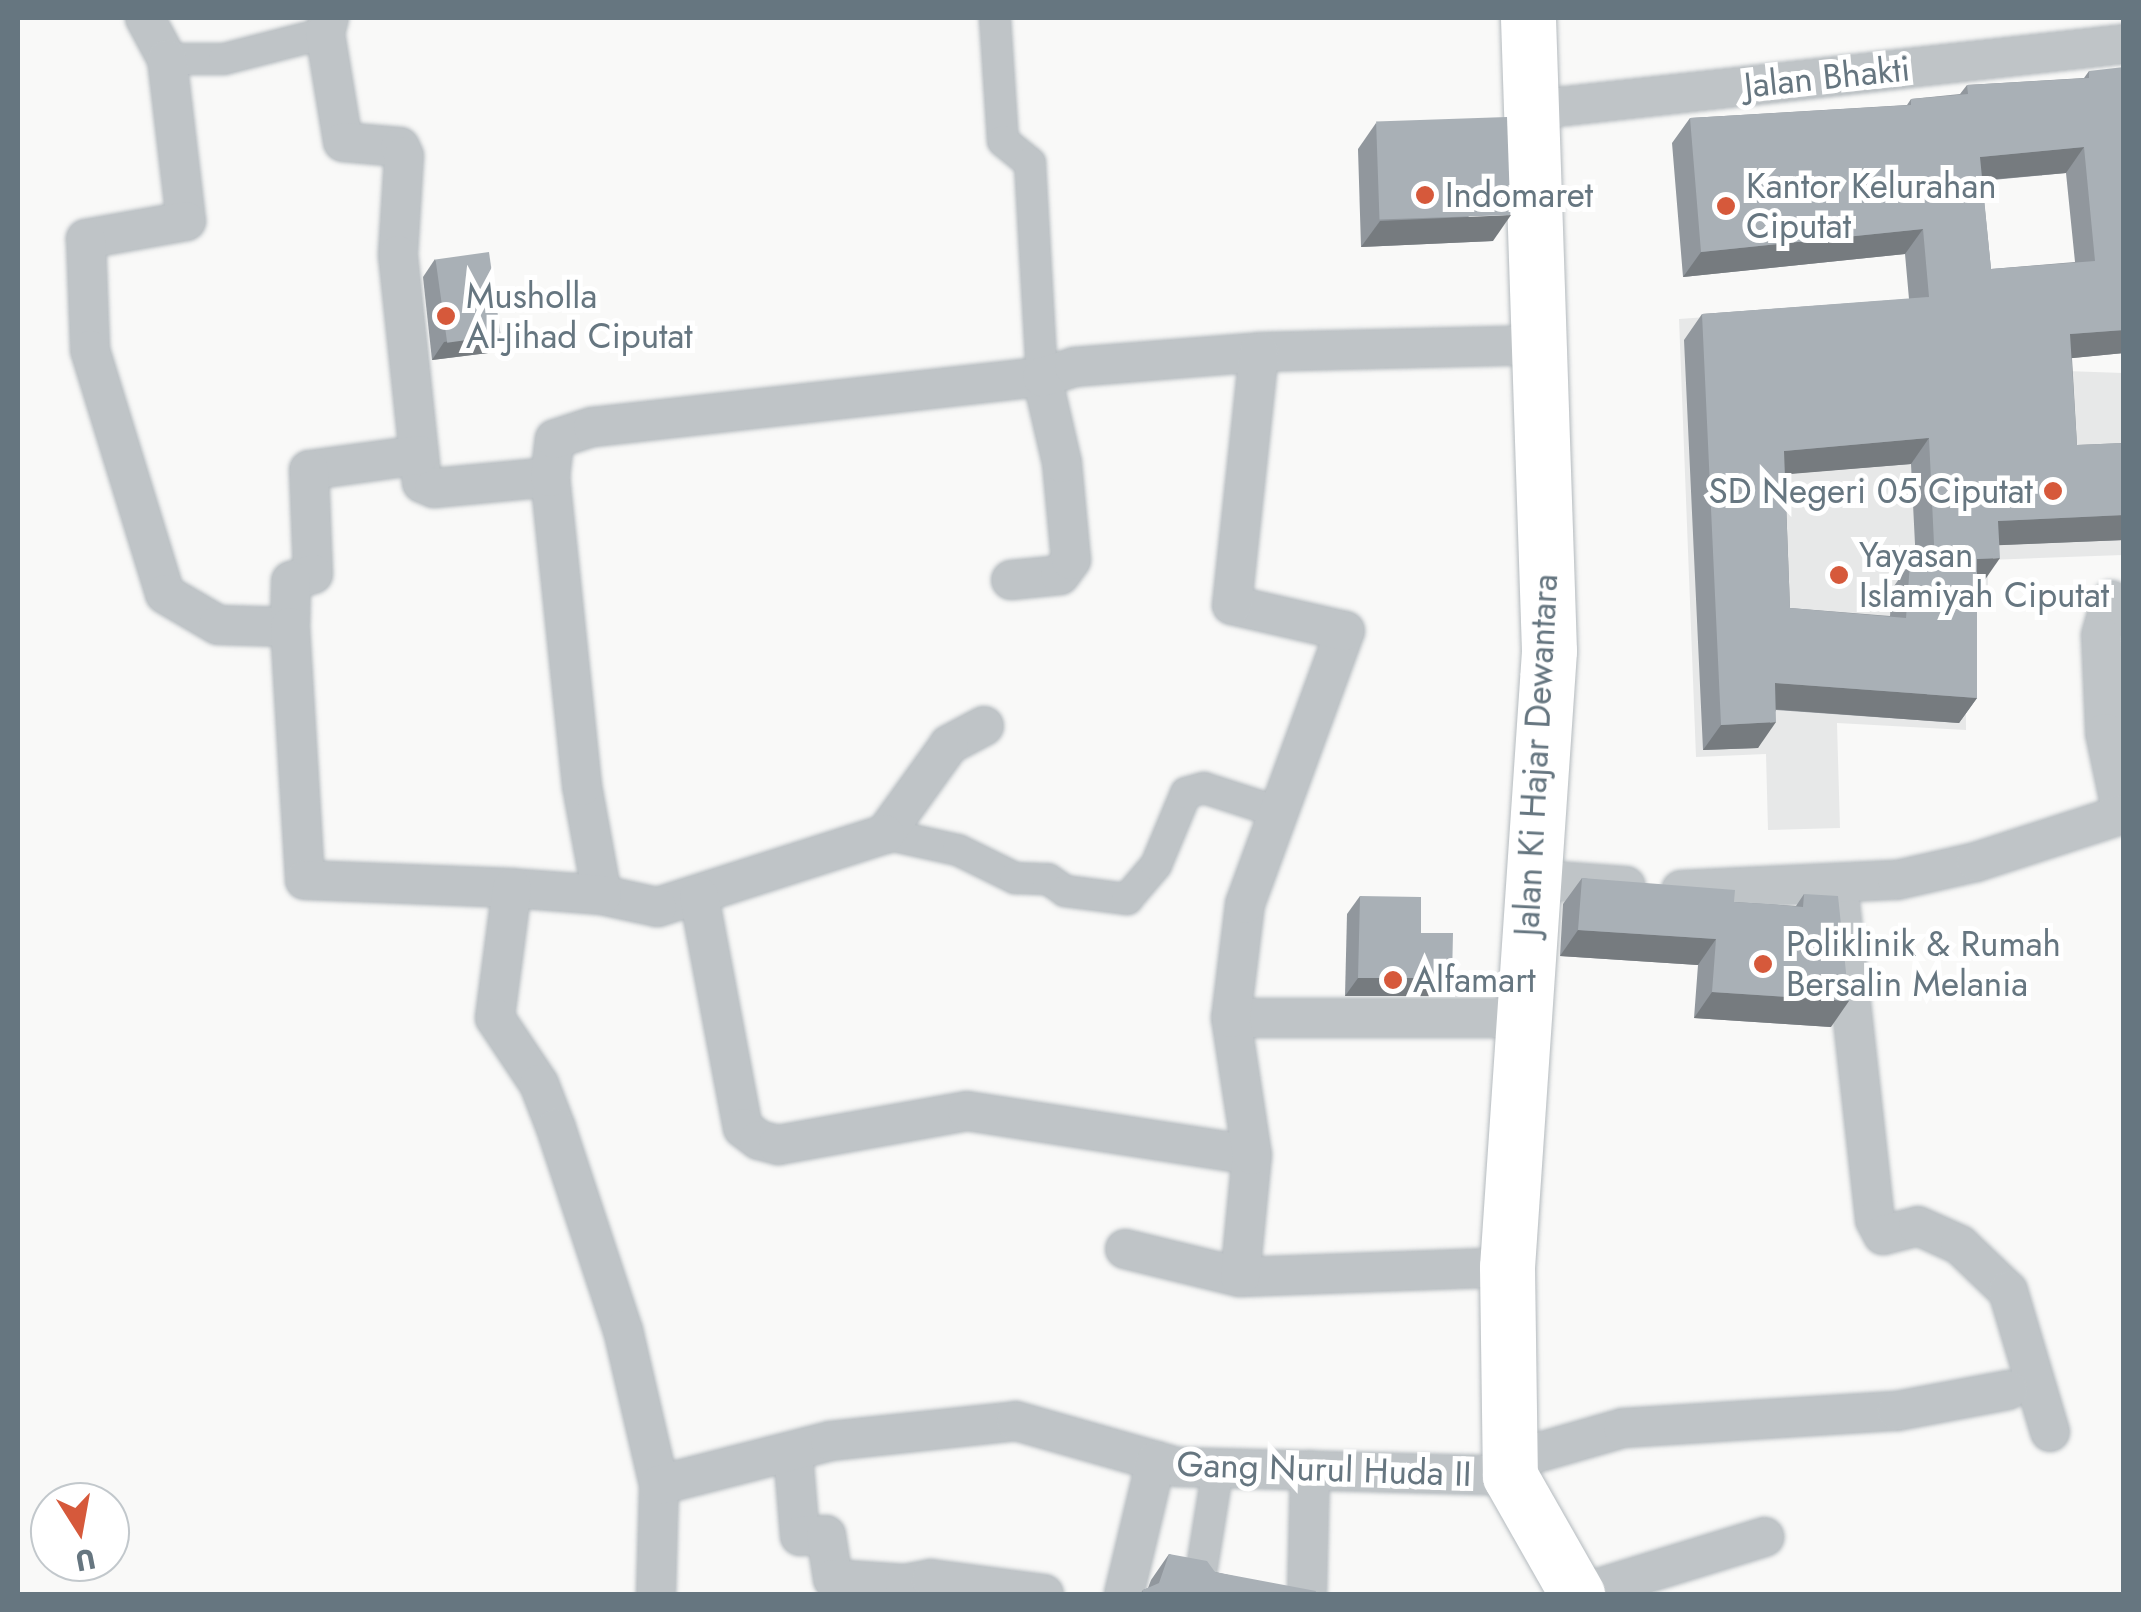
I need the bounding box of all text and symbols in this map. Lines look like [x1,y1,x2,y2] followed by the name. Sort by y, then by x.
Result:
[1742,47,1912,107] street label: Jalan Bhakti
[1746,165,1997,247] place label: Kantor Kelurahan Ciputat
[1445,174,1593,216] place label: Indomaret
[1414,184,1436,206] marker: Indomaret
[1715,195,1737,217] marker: Kantor Kelurahan Ciputat
[466,275,693,357] place label: Musholla Al-Jihad Ciputat
[435,305,457,327] marker: Musholla Al-Jihad Ciputat
[1709,470,2033,512] place label: SD Negeri 05 Ciputat
[2042,480,2064,502] marker: SD Negeri 05 Ciputat
[1859,534,2109,616] place label: Yayasan Islamiyah Ciputat
[1828,564,1850,586] marker: Yayasan Islamiyah Ciputat
[1506,573,1566,937] street label: Jalan Ki Hajar Dewantara
[1786,923,2061,1005] place label: Poliklinik & Rumah Bersalin Melania
[1750,951,1776,977] marker: Poliklinik & Rumah Bersalin Melania
[1413,959,1536,1001] place label: Alfamart
[1382,969,1404,991] marker: Alfamart
[1176,1443,1472,1495] street label: Gang Nurul Huda II
[30,1482,130,1582] north arrow
[72,1538,99,1582] text: U

